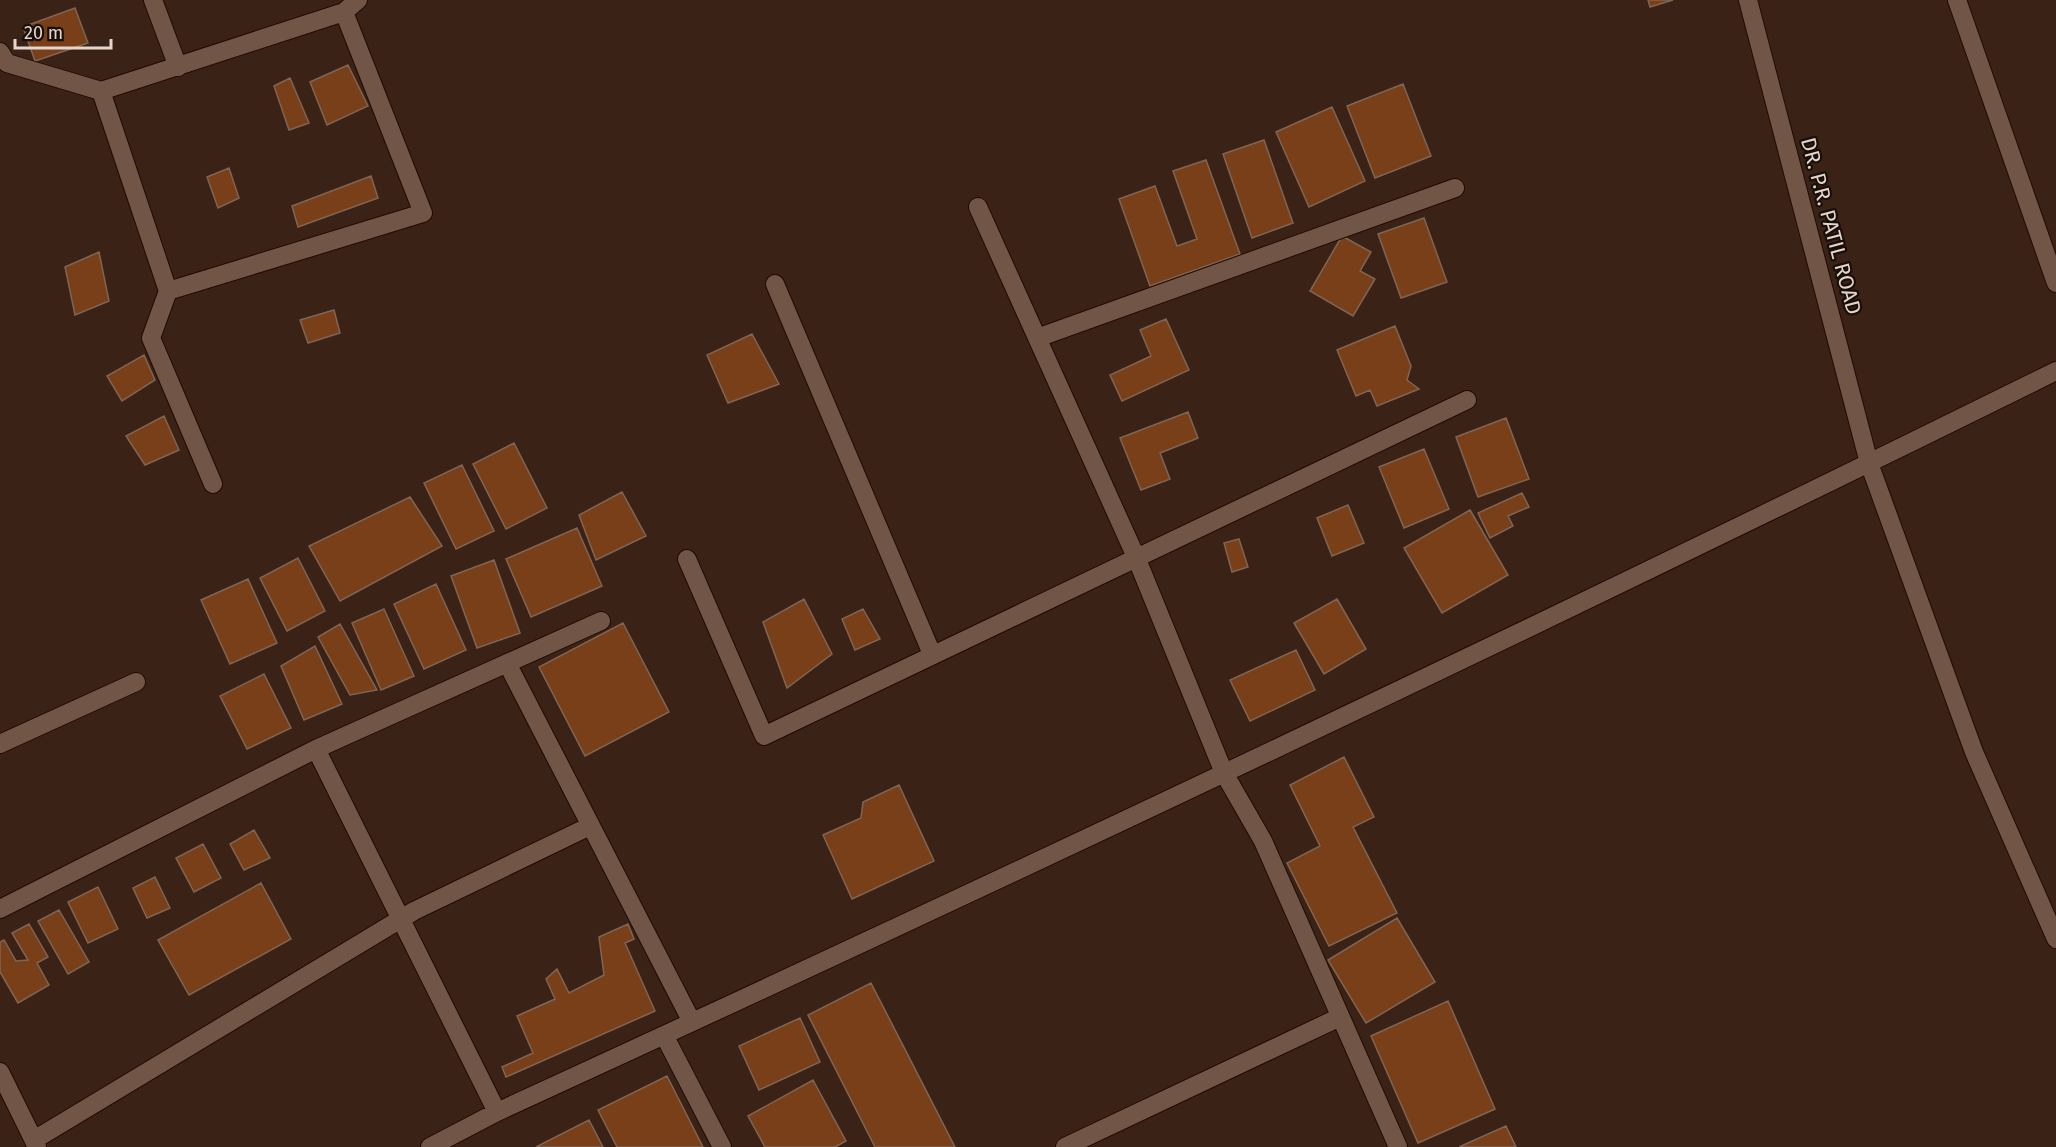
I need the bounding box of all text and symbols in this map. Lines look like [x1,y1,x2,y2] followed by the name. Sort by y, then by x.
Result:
[15,12,111,50] scale bar
[24,22,63,44] text: 20 m
[1795,135,1867,317] street label: DR. P.R. PATIL ROAD

